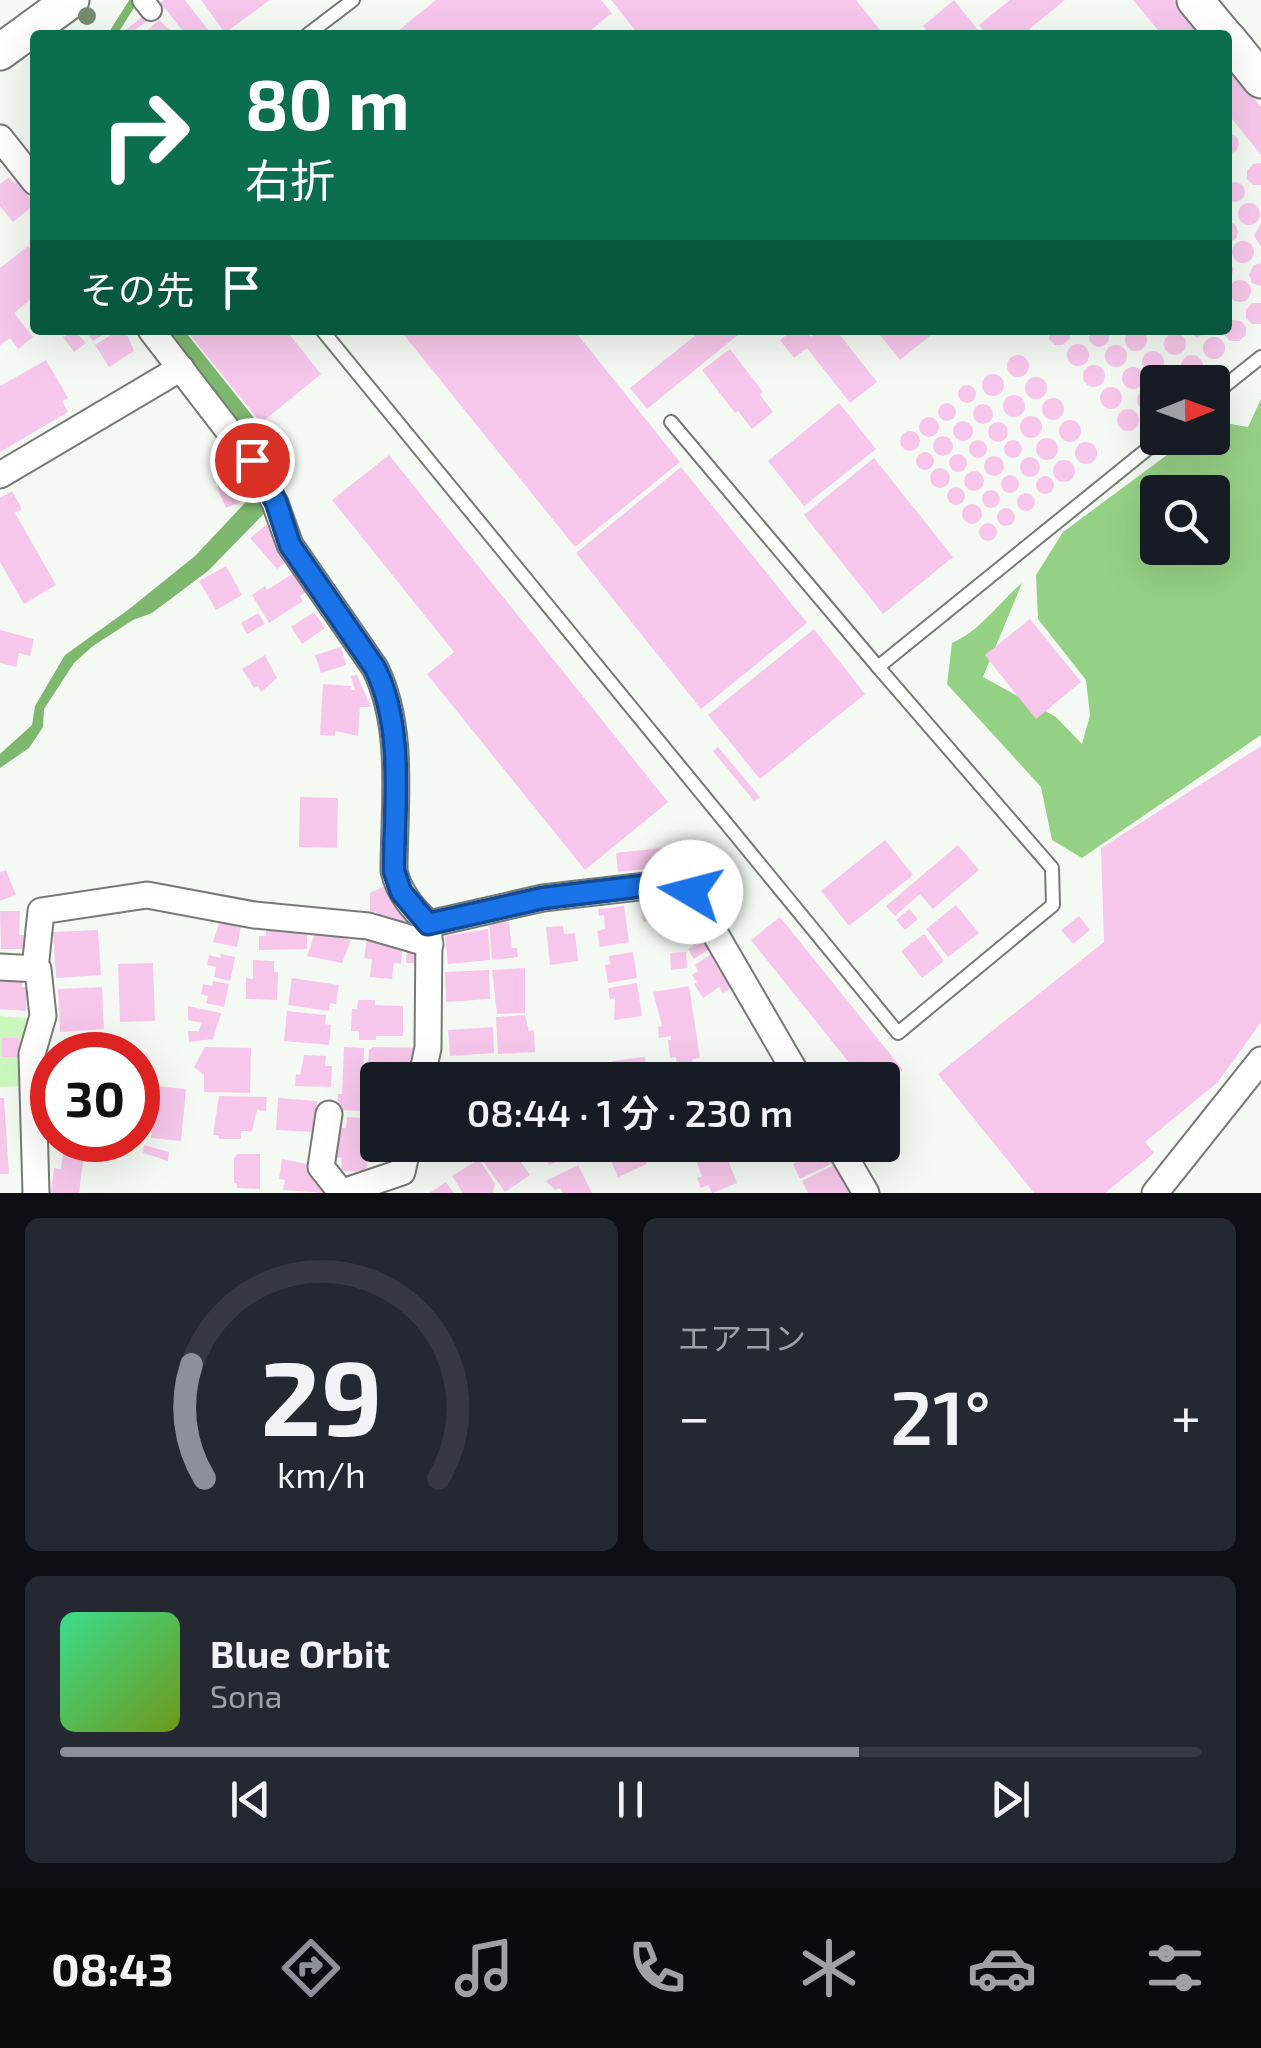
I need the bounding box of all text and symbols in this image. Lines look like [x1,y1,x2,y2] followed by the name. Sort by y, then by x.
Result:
[245,60,410,144] text: 80 m
[80,70,210,200] icon: right
[245,152,335,206] text: 右折
[214,260,269,315] icon: arrive
[80,266,194,312] text: その先
[1140,365,1230,455] north arrow
[1140,365,1230,565] map controls
[210,418,295,503] pin
[225,433,280,488] icon: arrive
[1140,475,1230,565] button: search
[639,840,743,944] position arrow
[30,1032,160,1162] speed limit sign: 30
[467,1089,793,1135] text: 08:44 · 1 分 · 230 m
[678,1318,806,1356] text: エアコン
[261,1332,382,1457] text: 29
[890,1370,991,1460] text: 21°
[678,1382,710,1448] text: −
[1171,1382,1201,1448] text: +
[277,1452,366,1495] text: km/h
[210,1630,390,1676] text: Blue Orbit
[210,1676,282,1714] text: Sona
[223,1772,278,1827] icon: previous
[603,1772,658,1827] icon: pause
[983,1772,1038,1827] icon: next
[276,1933,346,2003] icon: directions
[449,1933,519,2003] icon: music
[622,1933,692,2003] icon: phone
[794,1933,864,2003] icon: climate
[967,1933,1037,2003] icon: car
[1140,1933,1210,2003] icon: filters
[51,1941,174,1995] text: 08:43

